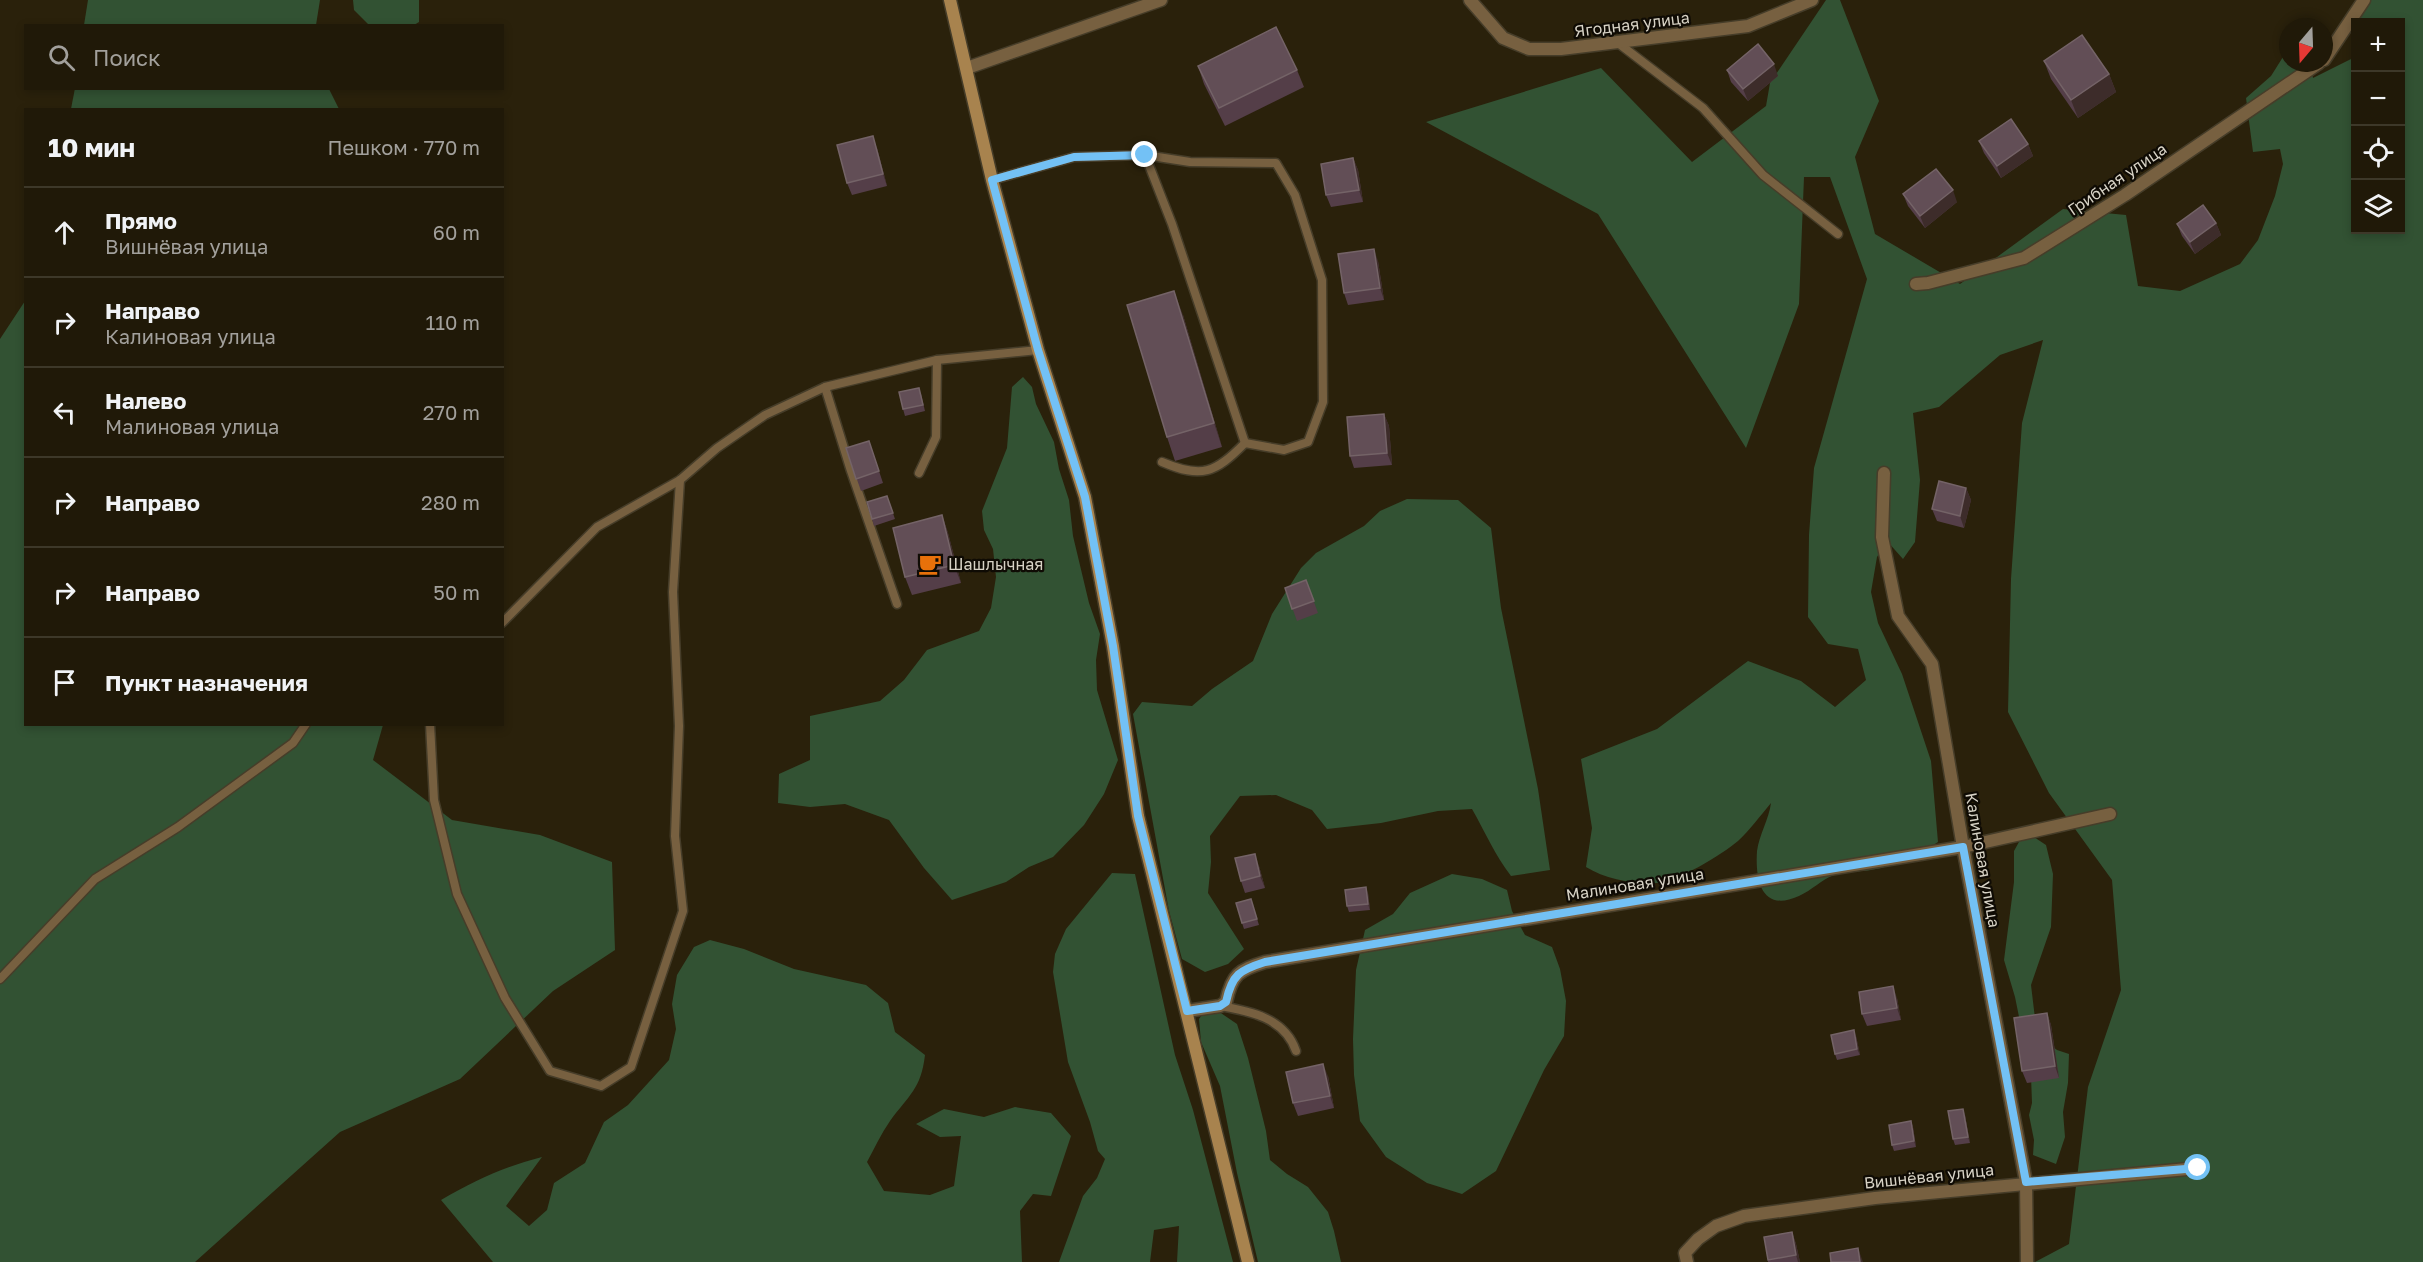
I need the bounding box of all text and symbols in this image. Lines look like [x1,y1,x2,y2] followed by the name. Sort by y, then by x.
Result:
[1573,7,1691,41] street label: Ягодная улица
[2279,18,2333,72] north arrow
[2351,18,2405,234] map controls
[2351,18,2405,72] button: +
[24,24,504,90] search box
[45,41,78,74] icon: search
[93,44,161,71] text: Поиск
[2351,72,2405,126] button: −
[2351,126,2405,180] button: locate
[48,132,135,163] text: 10 мин
[327,135,480,159] text: Пешком · 770 m
[2064,139,2170,219] street label: Грибная улица
[1131,141,1157,167] route end
[2351,180,2405,234] button: layers
[105,207,177,234] text: Прямо
[48,216,81,249] icon: ahead
[433,220,480,244] text: 60 m
[105,234,268,258] text: Вишнёвая улица
[105,297,200,324] text: Направо
[48,306,81,339] icon: right
[426,310,480,334] text: 110 m
[105,324,276,348] text: Калиновая улица
[105,387,187,414] text: Налево
[48,396,81,429] icon: left
[423,400,480,424] text: 270 m
[105,414,279,438] text: Малиновая улица
[48,486,81,519] icon: right
[105,489,200,516] text: Направо
[421,490,480,514] text: 280 m
[917,551,943,577] cafe icon: Шашлычная
[948,554,1043,574] place label: Шашлычная
[48,576,81,609] icon: right
[105,579,200,606] text: Направо
[433,580,480,604] text: 50 m
[48,666,81,699] icon: arrive
[105,669,308,696] text: Пункт назначения
[1961,791,2005,929] street label: Калиновая улица
[1565,863,1705,905] street label: Малиновая улица
[2184,1154,2210,1180] route start
[1863,1159,1995,1193] street label: Вишнёвая улица

